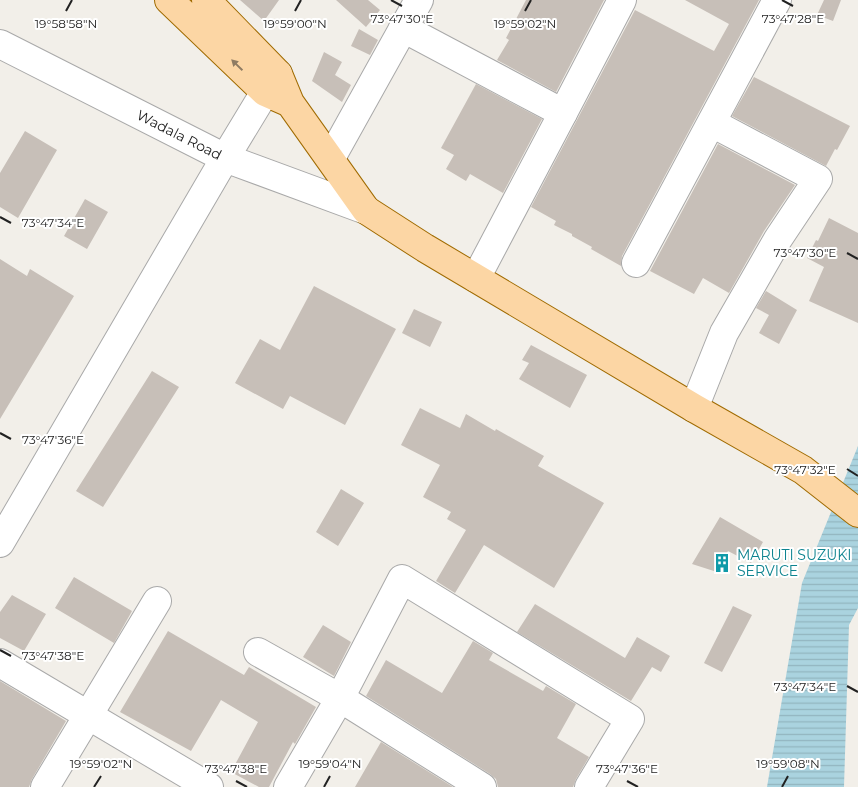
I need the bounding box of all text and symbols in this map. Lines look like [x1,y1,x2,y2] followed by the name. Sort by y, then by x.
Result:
[371,11,433,26] text: 73°47'30"E
[762,11,824,26] text: 73°47'28"E
[35,16,97,31] text: 19°58'58"N
[263,16,327,31] text: 19°59'00"N
[494,16,556,31] text: 19°59'02"N
[231,59,243,71] one-way arrow
[134,106,225,164] street label: Wadala Road
[22,215,84,230] text: 73°47'34"E
[774,245,836,260] text: 73°47'30"E
[22,432,84,447] text: 73°47'36"E
[774,462,836,477] text: 73°47'32"E
[737,546,851,580] place label: MARUTI SUZUKI SERVICE
[711,552,733,574] building icon: MARUTI SUZUKI SERVICE
[22,648,84,663] text: 73°47'38"E
[774,679,836,694] text: 73°47'34"E
[70,756,132,771] text: 19°59'02"N
[298,756,362,771] text: 19°59'04"N
[756,756,820,771] text: 19°59'08"N
[205,761,267,776] text: 73°47'38"E
[596,761,658,776] text: 73°47'36"E

